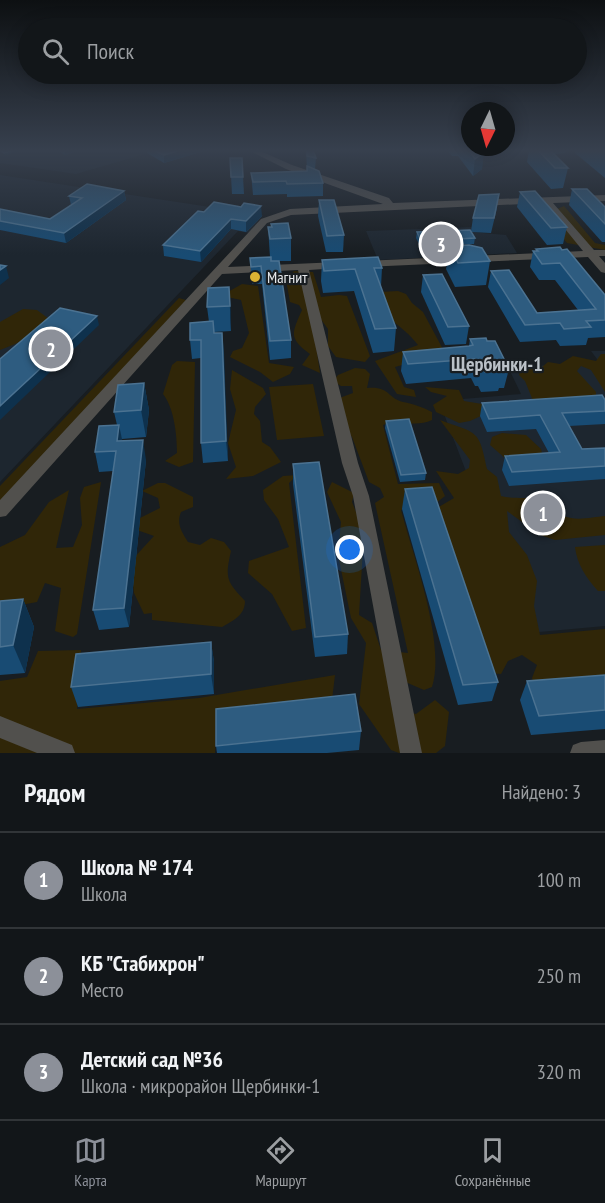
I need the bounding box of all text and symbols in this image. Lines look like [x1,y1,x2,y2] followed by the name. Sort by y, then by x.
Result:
[18,18,587,84] search box
[39,35,72,68] icon: search
[87,37,134,65] text: Поиск
[461,102,515,156] north arrow
[422,222,460,266] pin: 3
[267,267,308,287] place label: Магнит
[248,270,262,284] marker: Магнит
[32,326,70,372] pin: 2
[451,351,543,377] district label: Щербинки-1
[524,490,562,536] pin: 1
[335,535,364,564] your location
[24,776,85,809] text: Рядом
[502,779,581,805] text: Найдено: 3
[81,853,193,881] text: Школа № 174
[39,867,48,893] text: 1
[537,867,581,893] text: 100 m
[81,881,127,907] text: Школа
[81,949,205,977] text: КБ "Стабихрон"
[39,963,48,989] text: 2
[537,963,581,989] text: 250 m
[81,977,124,1003] text: Место
[81,1045,223,1073] text: Детский сад №36
[39,1059,48,1085] text: 3
[537,1059,581,1085] text: 320 m
[81,1073,320,1099] text: Школа · микрорайон Щербинки-1
[74,1134,107,1190] tab: Карта
[255,1134,306,1190] tab: Маршрут
[455,1134,531,1190] tab: Сохранённые

